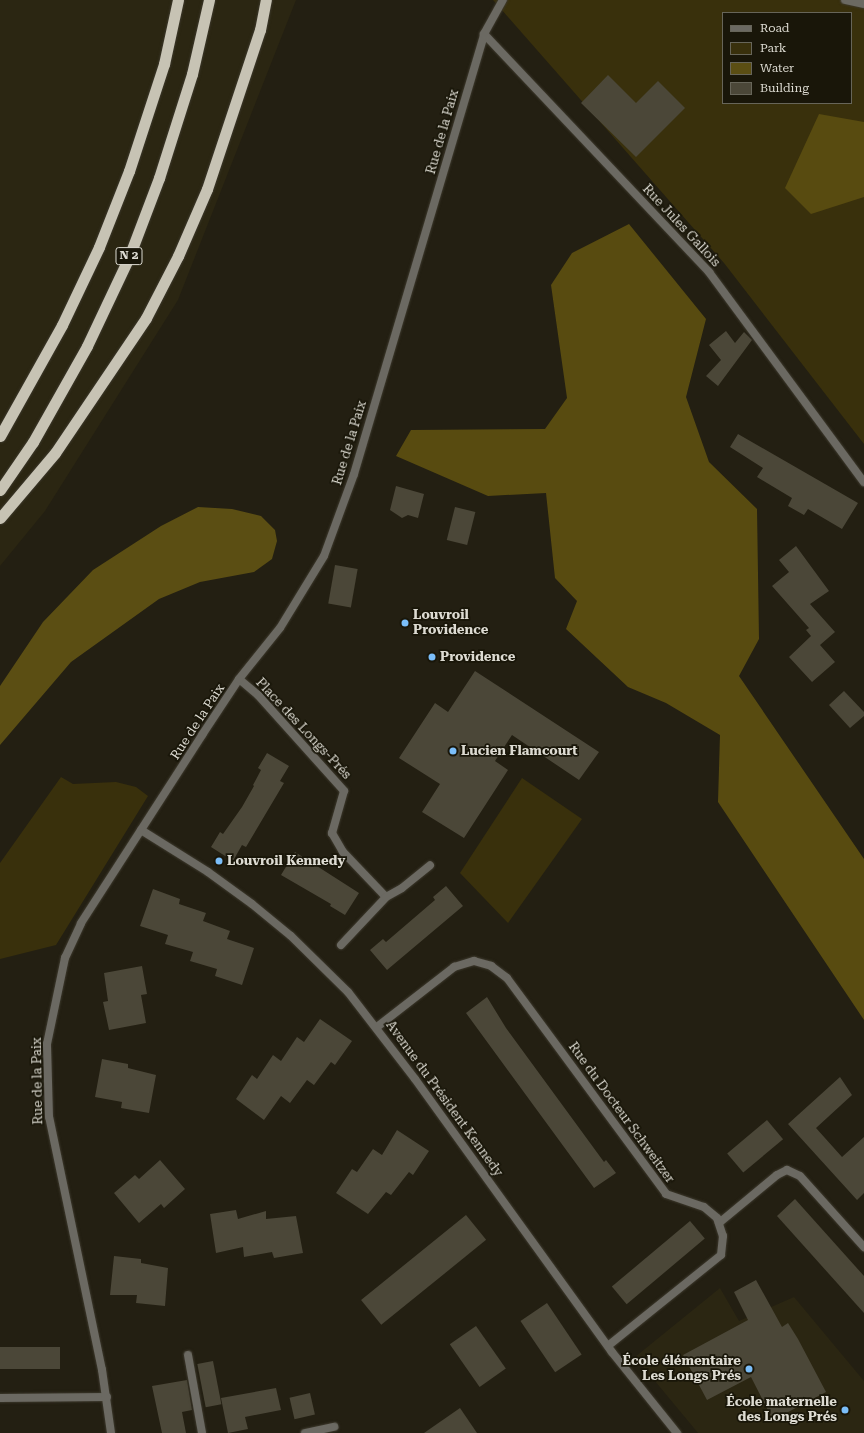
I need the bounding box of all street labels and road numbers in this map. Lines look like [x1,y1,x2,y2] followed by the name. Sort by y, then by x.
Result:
[423,88,463,176] street label: Rue de la Paix
[639,182,723,270] street label: Rue Jules Gallois
[115,246,143,266] road number: N 2
[330,399,370,487] street label: Rue de la Paix
[252,675,354,783] street label: Place des Longs-Prés
[168,681,228,763] street label: Rue de la Paix
[382,1018,506,1180] street label: Avenue du Président Kennedy
[29,1037,47,1125] street label: Rue de la Paix
[565,1040,677,1186] street label: Rue du Docteur Schweitzer

